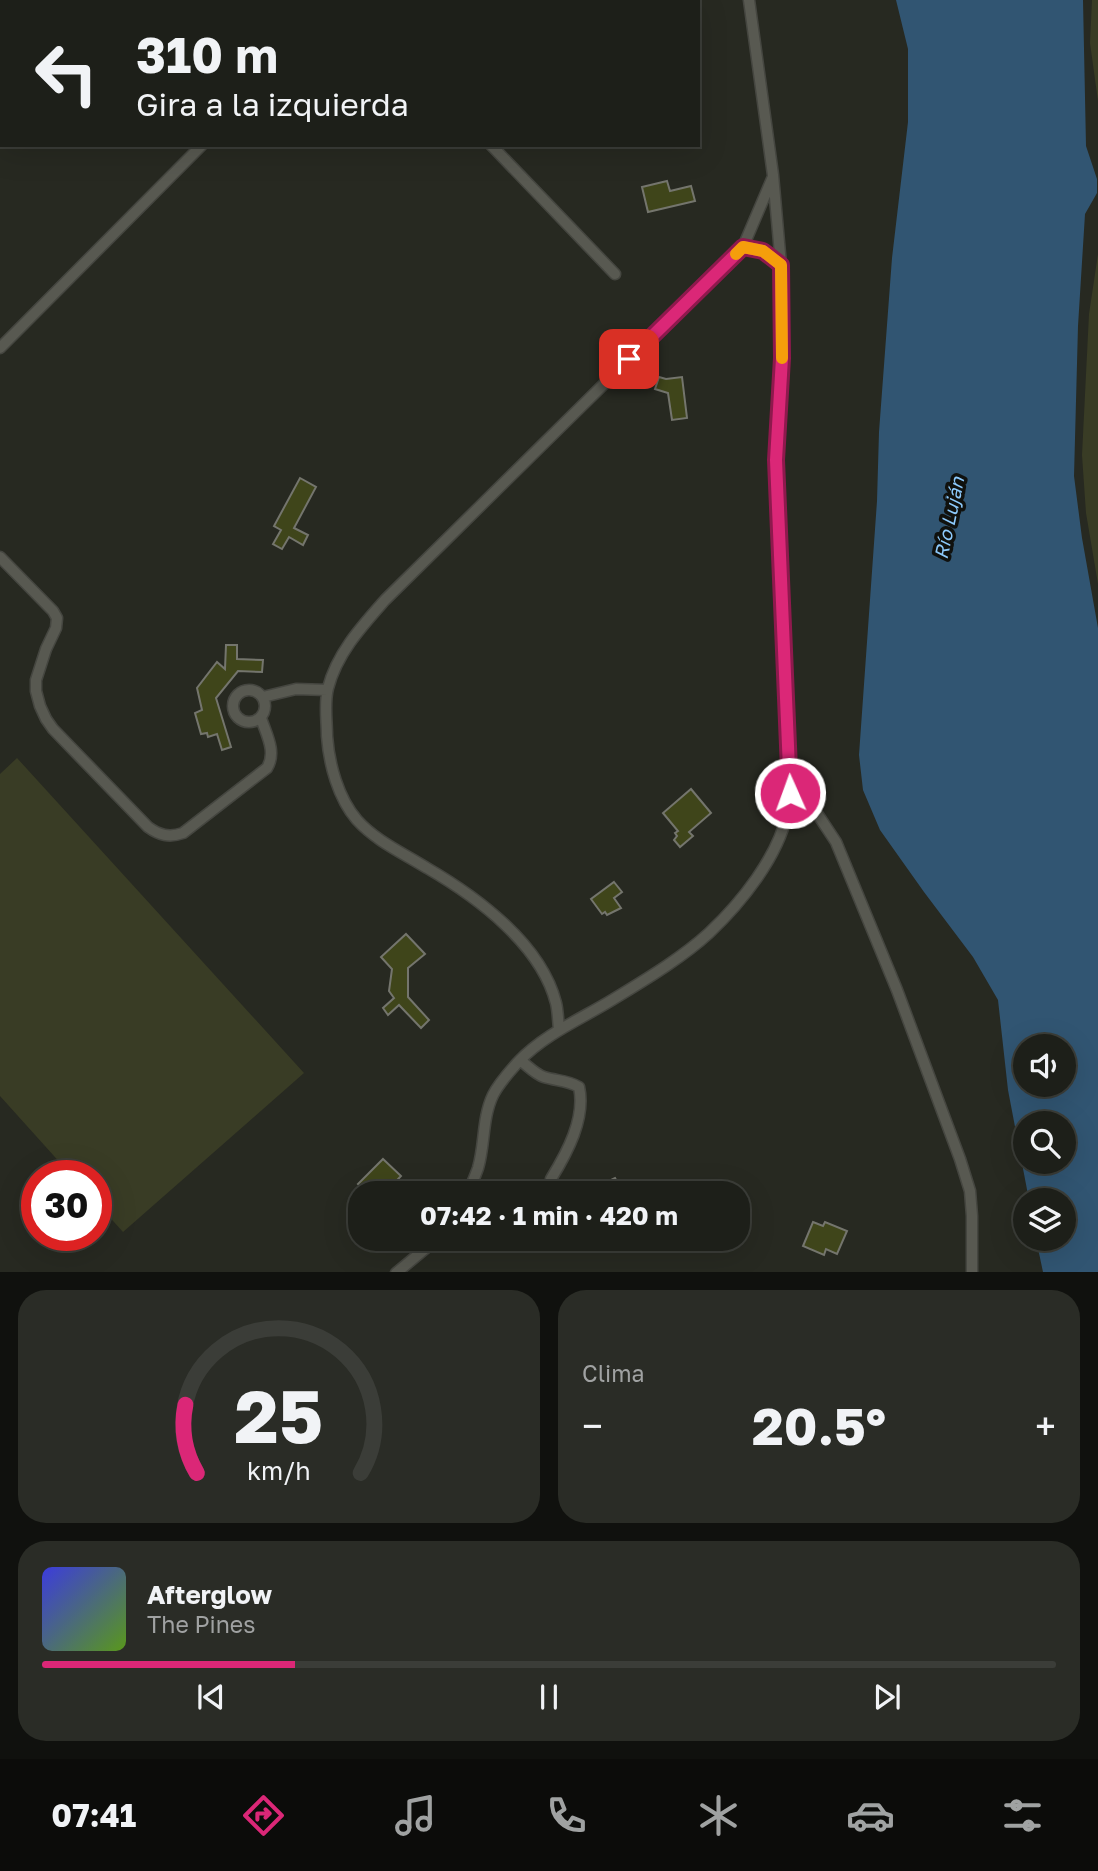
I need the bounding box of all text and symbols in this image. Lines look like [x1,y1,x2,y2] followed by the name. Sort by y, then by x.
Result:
[136,25,278,84] text: 310 m
[21,28,112,119] icon: left
[136,85,409,123] text: Gira a la izquierda
[599,329,659,389] pin
[610,340,648,378] icon: arrive
[929,473,969,561] water label: Río Luján
[753,756,827,830] position arrow
[1013,1034,1076,1251] map controls
[1013,1034,1076,1097] button: sound
[1013,1111,1076,1174] button: search
[21,1160,112,1251] speed limit sign: 30
[1013,1188,1076,1251] button: layers
[420,1200,678,1231] text: 07:42 · 1 min · 420 m
[582,1359,645,1387] text: Clima
[235,1372,323,1459] text: 25
[752,1394,886,1456] text: 20.5°
[582,1403,603,1448] text: −
[1035,1403,1056,1448] text: +
[247,1454,311,1485] text: km/h
[147,1579,272,1610] text: Afterglow
[147,1610,255,1638] text: The Pines
[192,1678,230,1716] icon: previous
[530,1678,568,1716] icon: pause
[868,1678,906,1716] icon: next
[239,1791,288,1840] icon: directions
[391,1791,440,1840] icon: music
[542,1791,591,1840] icon: phone
[694,1791,743,1840] icon: climate
[846,1791,895,1840] icon: car
[998,1791,1047,1840] icon: filters
[51,1796,136,1834] text: 07:41

